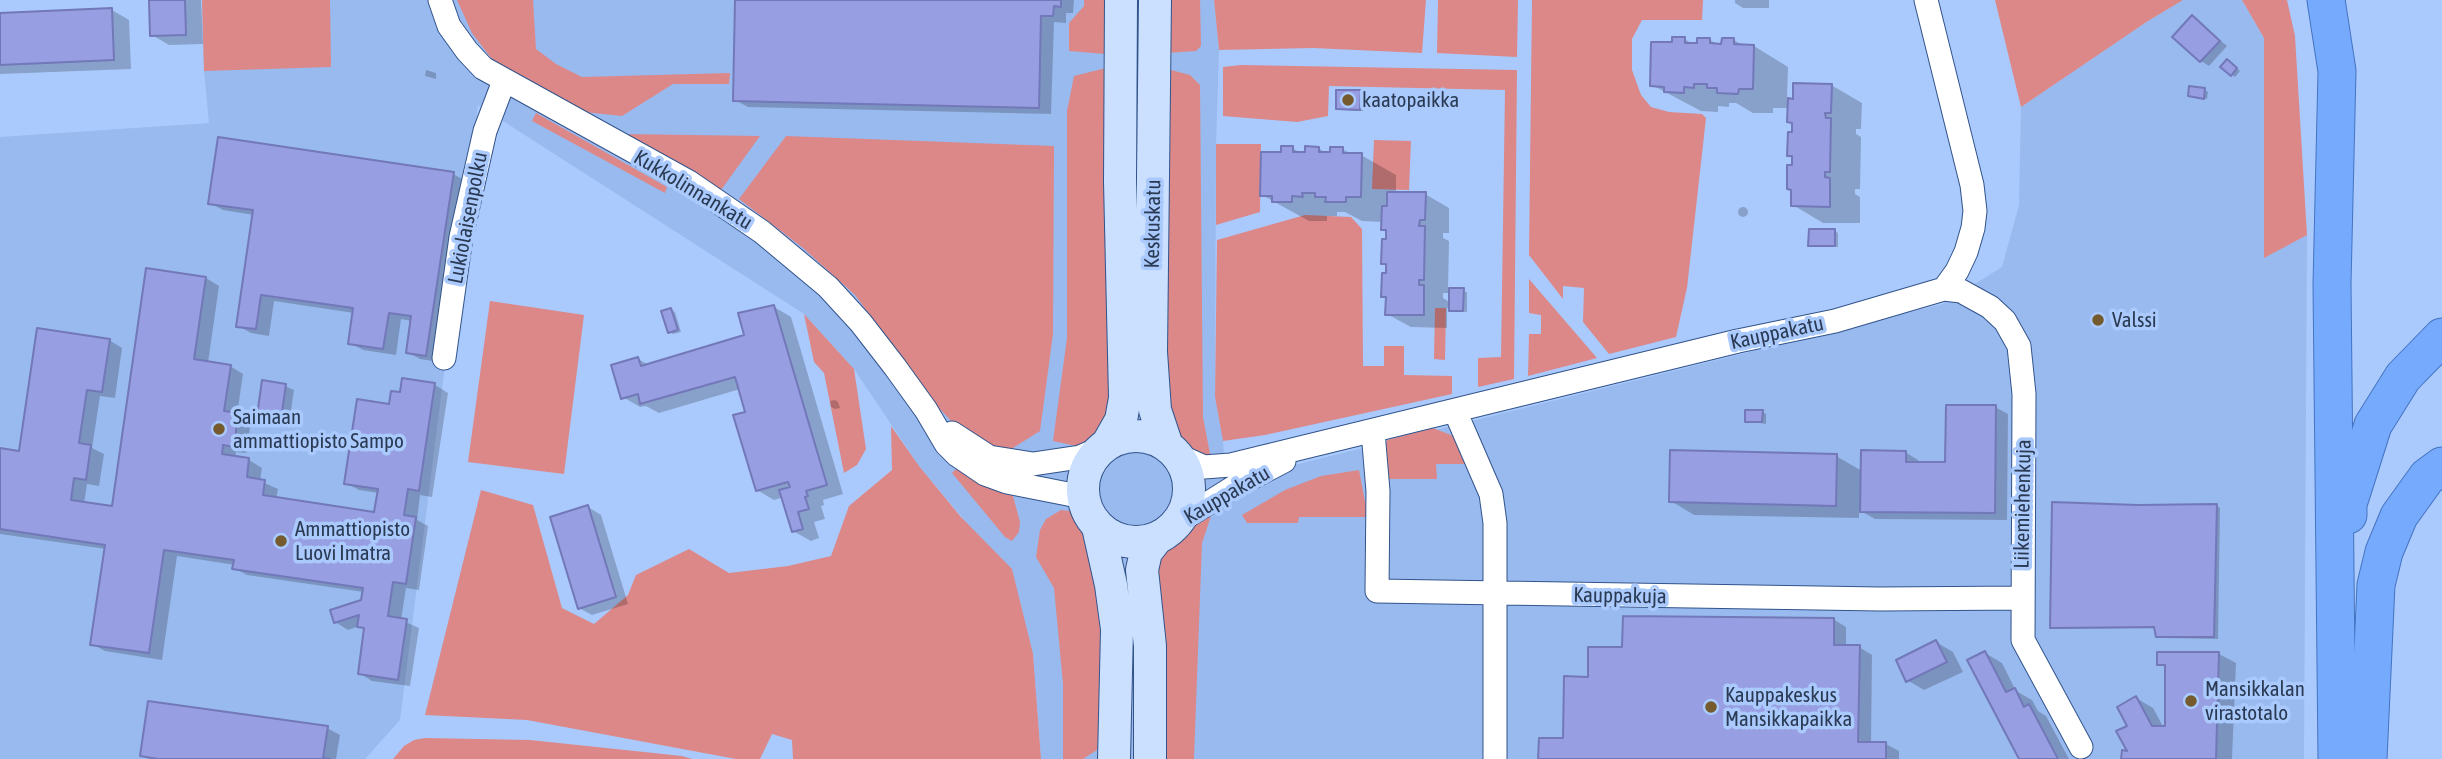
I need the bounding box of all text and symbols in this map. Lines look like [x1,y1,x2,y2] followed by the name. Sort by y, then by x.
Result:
[1362,87,1459,113] place label: kaatopaikka
[1340,92,1356,108] marker: kaatopaikka
[629,145,757,235] street label: Kukkolinnankatu
[443,150,493,286] street label: Lukiolaisenpolku
[1140,179,1166,269] street label: Keskuskatu
[2112,307,2157,333] place label: Valssi
[1728,311,1826,355] street label: Kauppakatu
[2090,312,2106,328] marker: Valssi
[233,404,404,454] place label: Saimaan ammattiopisto Sampo
[211,421,227,437] marker: Saimaan ammattiopisto Sampo
[2009,439,2037,569] street label: Liikemiehenkuja
[1180,460,1274,530] street label: Kauppakatu
[295,516,410,566] place label: Ammattiopisto Luovi Imatra
[273,533,289,549] marker: Ammattiopisto Luovi Imatra
[1573,583,1667,609] street label: Kauppakuja
[2205,676,2305,726] place label: Mansikkalan virastotalo
[1725,682,1852,732] place label: Kauppakeskus Mansikkapaikka
[2183,693,2199,709] marker: Mansikkalan virastotalo
[1703,699,1719,715] marker: Kauppakeskus Mansikkapaikka

